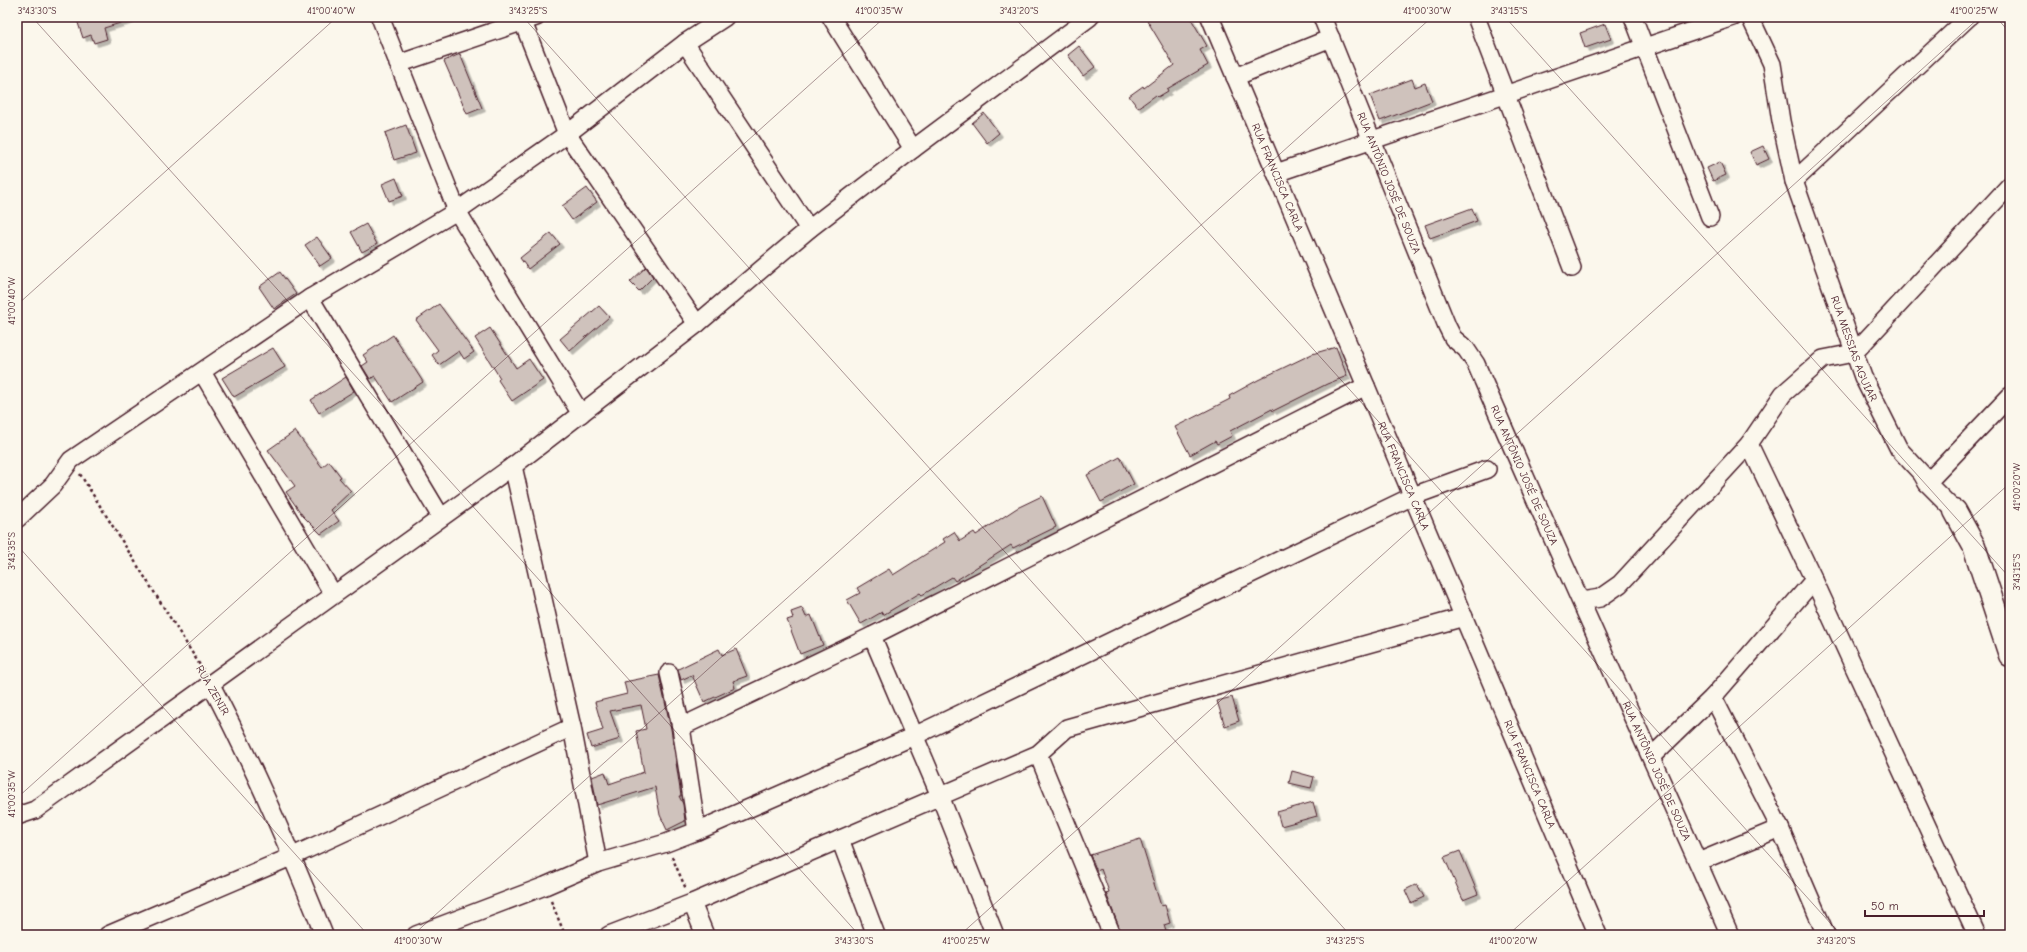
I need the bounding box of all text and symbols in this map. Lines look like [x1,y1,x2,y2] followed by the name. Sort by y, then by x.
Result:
[18,5,57,17] text: 3°43'30"S
[307,5,355,17] text: 41°00'40"W
[509,5,548,17] text: 3°43'25"S
[855,5,903,17] text: 41°00'35"W
[1000,5,1039,17] text: 3°43'20"S
[1403,5,1451,17] text: 41°00'30"W
[1490,5,1528,17] text: 3°43'15"S
[1950,5,1998,17] text: 41°00'25"W
[1354,111,1423,256] street label: RUA ANTÔNIO JOSÉ DE SOUZA
[1249,121,1306,234] street label: RUA FRANCISCA CARLA
[6,277,18,325] text: 41°00'40"W
[1828,294,1880,404] street label: RUA MESSIAS AGUIAR
[1488,403,1561,548] street label: RUA ANTÔNIO JOSÉ DE SOUZA
[1375,420,1432,533] street label: RUA FRANCISCA CARLA
[2011,463,2023,511] text: 41°00'20"W
[6,531,18,570] text: 3°43'35"S
[2011,553,2023,591] text: 3°43'15"S
[193,663,232,718] street label: RUA ZENIR
[1619,699,1694,843] street label: RUA ANTÔNIO JOSÉ DE SOUZA
[1501,718,1558,831] street label: RUA FRANCISCA CARLA
[6,770,18,818] text: 41°00'35"W
[1865,892,1984,918] scale bar
[1871,899,1899,913] text: 50 m
[394,935,442,947] text: 41°00'30"W
[835,935,874,947] text: 3°43'30"S
[942,935,990,947] text: 41°00'25"W
[1326,935,1365,947] text: 3°43'25"S
[1489,935,1537,947] text: 41°00'20"W
[1817,935,1856,947] text: 3°43'20"S

